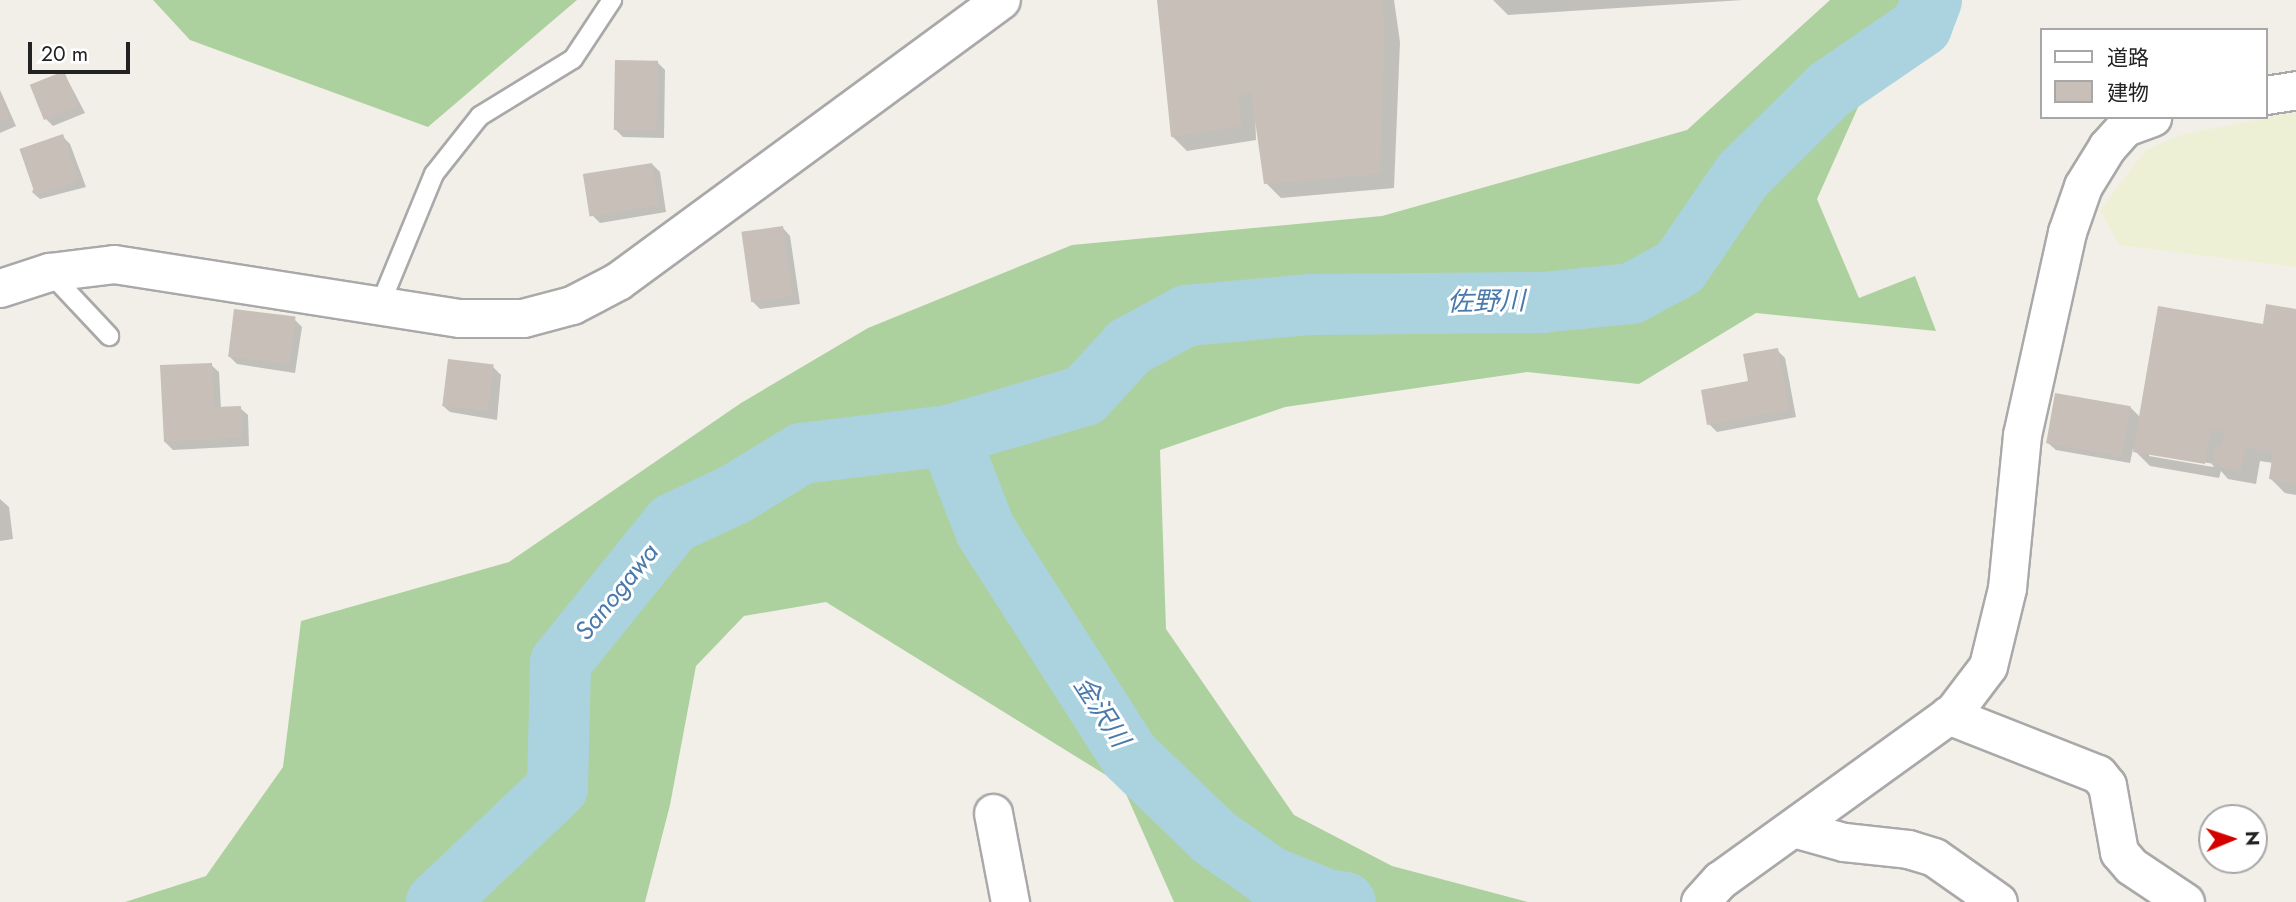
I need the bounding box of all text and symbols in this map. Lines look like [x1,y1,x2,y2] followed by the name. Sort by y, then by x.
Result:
[32,28,133,72] scale bar
[2040,28,2268,119] legend
[41,39,88,69] text: 20 m
[2107,43,2149,73] text: 道路
[2107,78,2149,108] text: 建物
[1447,286,1525,318] water label: 佐野川
[569,537,665,647] water label: Sanogawa
[1067,671,1135,753] water label: 金沢川
[2198,804,2268,874] north arrow
[2239,830,2266,846] text: N

